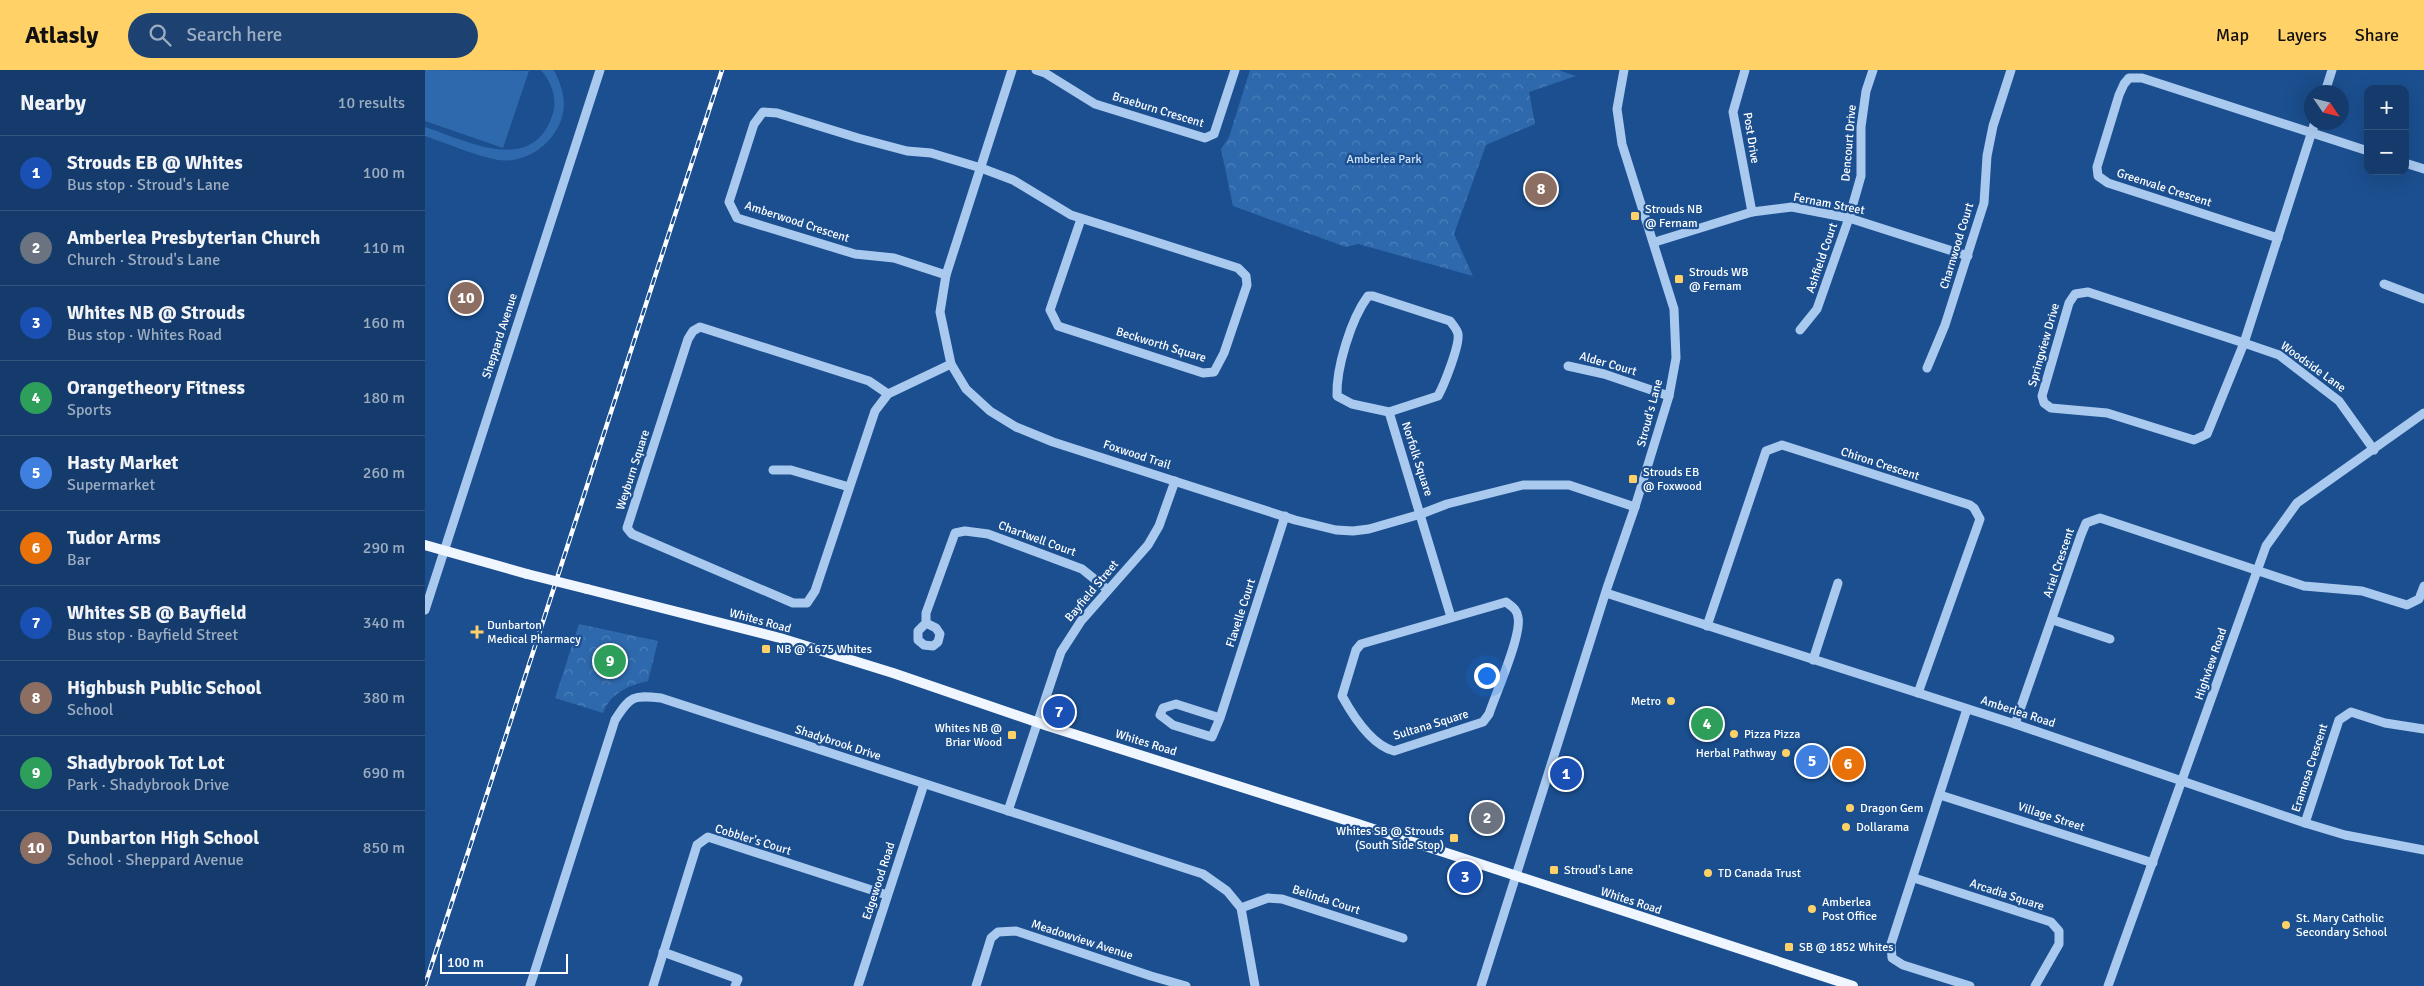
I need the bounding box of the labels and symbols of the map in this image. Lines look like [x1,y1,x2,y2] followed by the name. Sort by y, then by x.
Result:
[2304,85,2349,130] north arrow
[1110,89,1206,131] street label: Braeburn Crescent
[1838,104,1860,182] street label: Dencourt Drive
[1740,111,1762,165] street label: Post Drive
[1347,152,1421,167] park label: Amberlea Park
[2115,166,2213,210] street label: Greenvale Crescent
[1525,170,1557,208] pin: 8
[1792,190,1866,218] street label: Fernam Street
[743,198,851,246] street label: Amberwood Crescent
[1937,201,1977,291] street label: Charnwood Court
[1645,202,1703,231] place label: Strouds NB @ Fernam
[1629,210,1641,222] marker: Strouds NB @ Fernam
[1803,221,1841,295] street label: Ashfield Court
[1689,265,1749,294] place label: Strouds WB @ Fernam
[1673,273,1685,285] marker: Strouds WB @ Fernam
[450,279,482,317] pin: 10
[479,291,521,381] street label: Sheppard Avenue
[2025,301,2063,389] street label: Springview Drive
[1114,324,1208,366] street label: Beckworth Square
[2277,338,2349,396] street label: Woodside Lane
[1578,349,1638,379] street label: Alder Court
[1634,378,1666,448] street label: Stroud's Lane
[1398,420,1436,498] street label: Norfolk Square
[613,428,653,512] street label: Weyburn Square
[1101,437,1173,473] street label: Foxwood Trail
[1839,444,1921,484] street label: Chiron Crescent
[1643,465,1702,494] place label: Strouds EB @ Foxwood
[1627,473,1639,485] marker: Strouds EB @ Foxwood
[996,518,1078,560] street label: Chartwell Court
[2040,526,2078,600] street label: Ariel Crescent
[1062,557,1122,625] street label: Bayfield Street
[1223,577,1259,649] street label: Flavelle Court
[727,606,793,636] street label: Whites Road
[487,618,581,647] place label: Dunbarton Medical Pharmacy
[471,626,483,638] marker: Dunbarton Medical Pharmacy
[2192,626,2230,702] street label: Highview Road
[594,642,626,680] pin: 9
[776,642,872,657] place label: NB @ 1675 Whites
[760,643,772,655] marker: NB @ 1675 Whites
[1474,663,1500,689] your location
[1043,693,1075,731] pin: 7
[1979,693,2057,731] street label: Amberlea Road
[1631,694,1661,709] place label: Metro
[1665,695,1677,707] marker: Metro
[1691,705,1723,743] pin: 4
[1392,706,1470,744] street label: Sultana Square
[935,721,1002,750] place label: Whites NB @ Briar Wood
[793,722,883,764] street label: Shadybrook Drive
[2289,722,2331,814] street label: Eramosa Crescent
[1113,727,1179,759] street label: Whites Road
[1744,727,1800,742] place label: Pizza Pizza
[1728,728,1740,740] marker: Pizza Pizza
[1006,729,1018,741] marker: Whites NB @ Briar Wood
[1796,742,1828,780] pin: 5
[1832,745,1864,783] pin: 6
[1696,746,1776,761] place label: Herbal Pathway
[1780,747,1792,759] marker: Herbal Pathway
[1550,755,1582,793] pin: 1
[1471,799,1503,837] pin: 2
[2016,799,2086,835] street label: Village Street
[1860,801,1923,816] place label: Dragon Gem
[1844,802,1856,814] marker: Dragon Gem
[1856,820,1909,835] place label: Dollarama
[713,821,793,859] street label: Cobbler's Court
[1840,821,1852,833] marker: Dollarama
[1336,824,1444,853] place label: Whites SB @ Strouds (South Side Stop)
[1448,832,1460,844] marker: Whites SB @ Strouds (South Side Stop)
[859,840,899,922] street label: Edgewood Road
[1449,858,1481,896] pin: 3
[1564,863,1633,878] place label: Stroud's Lane
[1548,864,1560,876] marker: Stroud's Lane
[1718,866,1801,881] place label: TD Canada Trust
[1702,867,1714,879] marker: TD Canada Trust
[1968,876,2046,914] street label: Arcadia Square
[1290,882,1362,918] street label: Belinda Court
[1598,884,1664,918] street label: Whites Road
[1822,895,1877,924] place label: Amberlea Post Office
[1806,903,1818,915] marker: Amberlea Post Office
[2296,911,2388,940] place label: St. Mary Catholic Secondary School
[1029,916,1135,964] street label: Meadowview Avenue
[2280,919,2292,931] marker: St. Mary Catholic Secondary School
[1799,940,1893,955] place label: SB @ 1852 Whites
[1783,941,1795,953] marker: SB @ 1852 Whites
[440,951,567,974] scale bar

